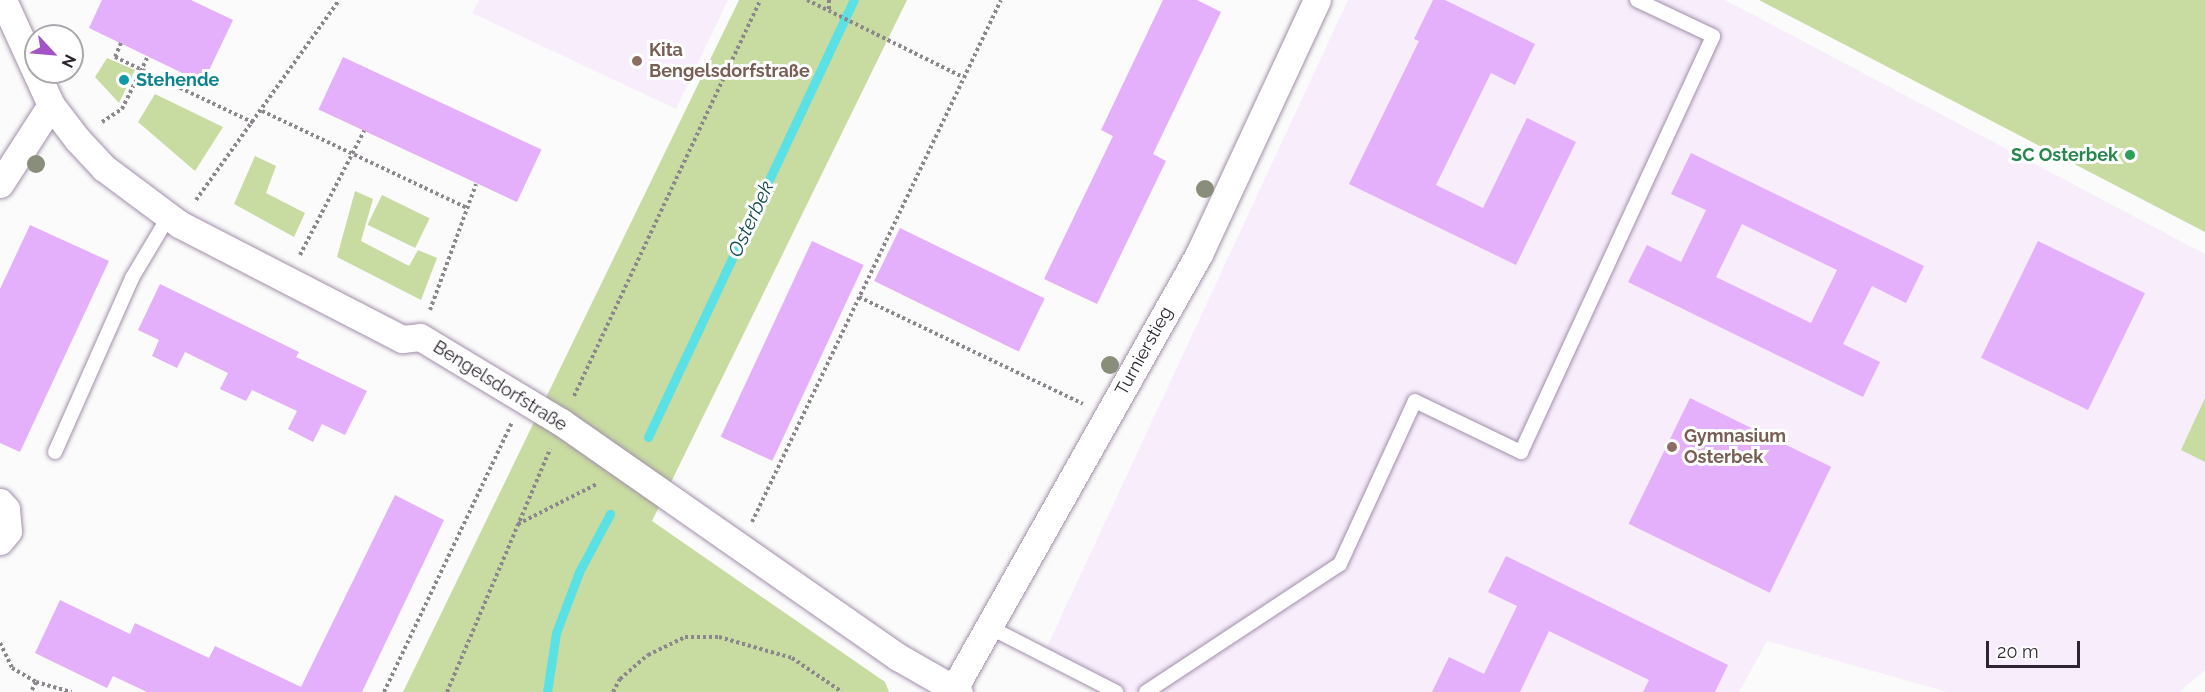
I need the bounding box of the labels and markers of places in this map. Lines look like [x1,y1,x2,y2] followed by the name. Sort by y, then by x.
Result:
[649,40,810,82] place label: Kita Bengelsdorfstraße
[630,54,644,68] marker: Kita Bengelsdorfstraße
[136,69,219,91] place label: Stehende
[117,73,131,87] marker: Stehende
[2011,144,2118,166] place label: SC Osterbek
[2123,148,2137,162] marker: SC Osterbek
[1684,426,1786,468] place label: Gymnasium Osterbek
[1665,440,1679,454] marker: Gymnasium Osterbek

